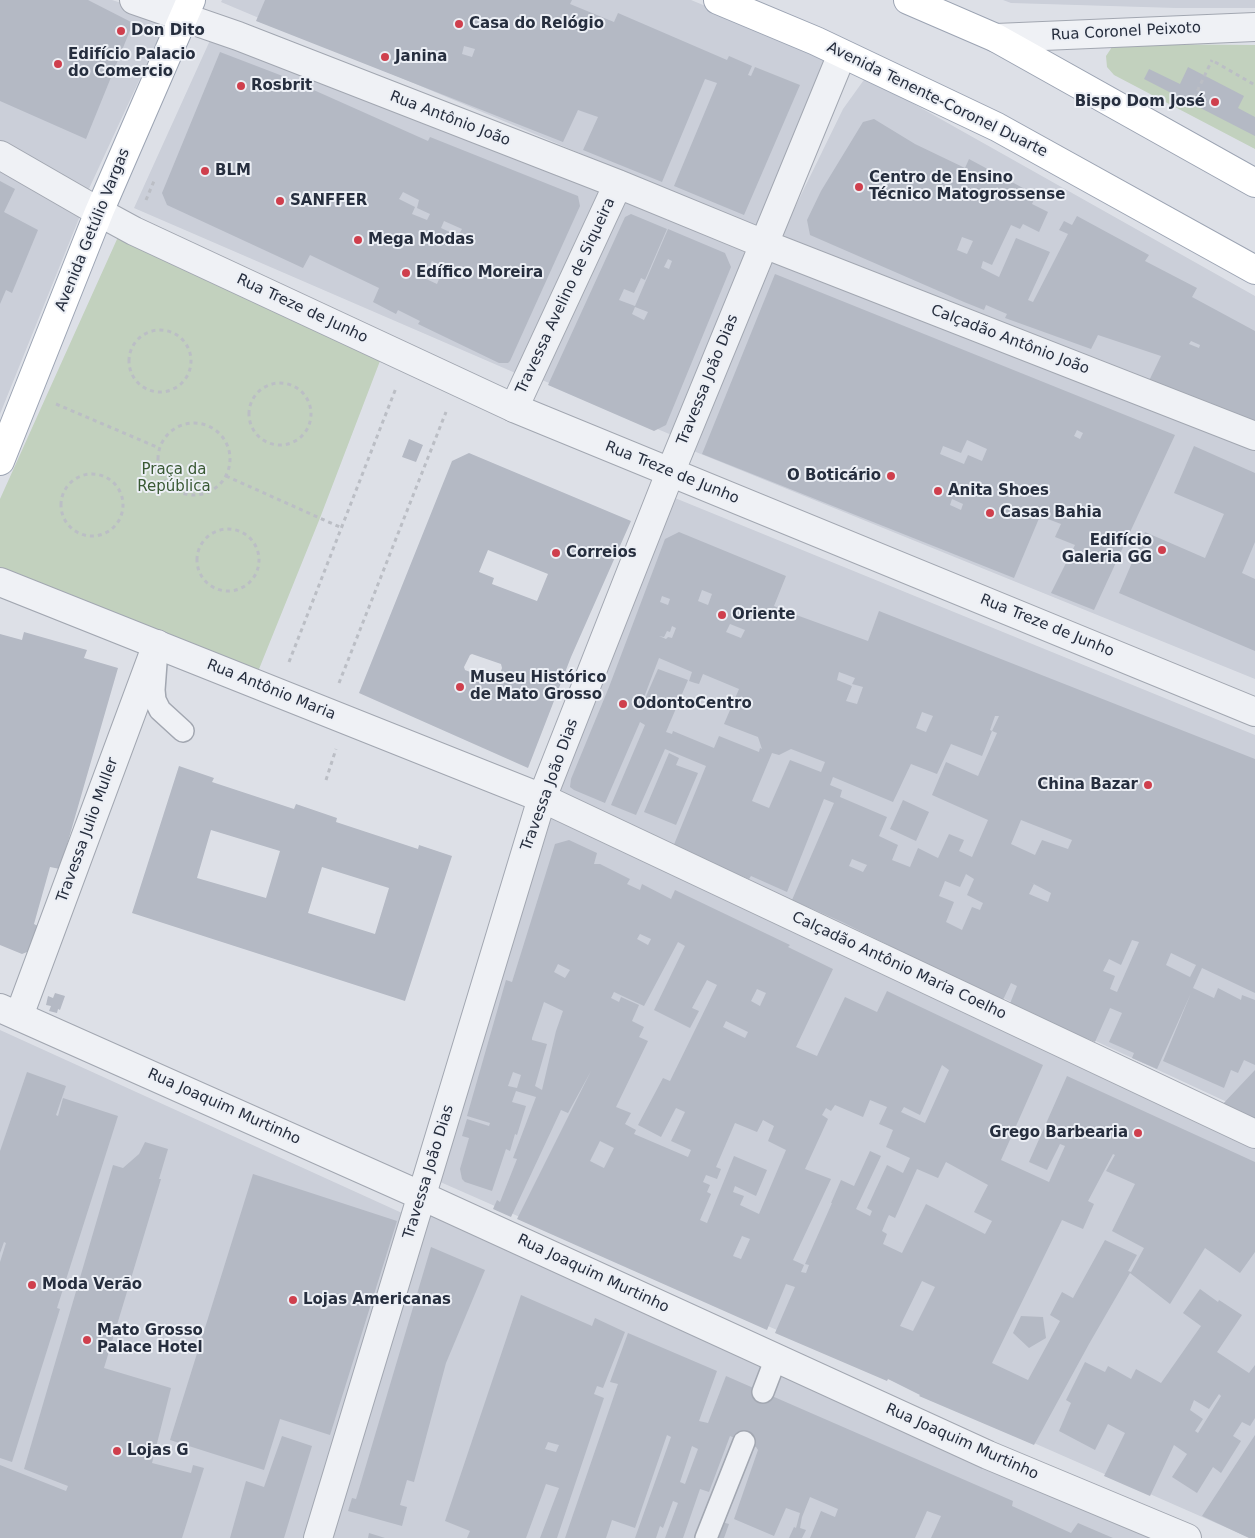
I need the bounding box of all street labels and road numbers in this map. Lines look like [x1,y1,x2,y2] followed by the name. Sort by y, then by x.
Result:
[1051,19,1201,45] street label: Rua Coronel Peixoto
[824,39,1050,161] street label: Avenida Tenente-Coronel Duarte
[387,88,513,150] street label: Rua Antônio João
[52,146,134,314] street label: Avenida Getúlio Vargas
[513,195,619,397] street label: Travessa Avelino de Siqueira
[234,271,370,347] street label: Rua Treze de Junho
[928,301,1092,379] street label: Calçadão Antônio João
[674,312,742,448] street label: Travessa João Dias
[602,438,742,508] street label: Rua Treze de Junho
[977,591,1117,661] street label: Rua Treze de Junho
[204,656,338,724] street label: Rua Antônio Maria
[518,716,582,854] street label: Travessa João Dias
[53,755,123,905] street label: Travessa Julio Muller
[789,908,1009,1024] street label: Calçadão Antônio Maria Coelho
[145,1065,303,1149] street label: Rua Joaquim Murtinho
[400,1103,458,1241] street label: Travessa João Dias
[514,1231,672,1317] street label: Rua Joaquim Murtinho
[883,1400,1041,1484] street label: Rua Joaquim Murtinho

